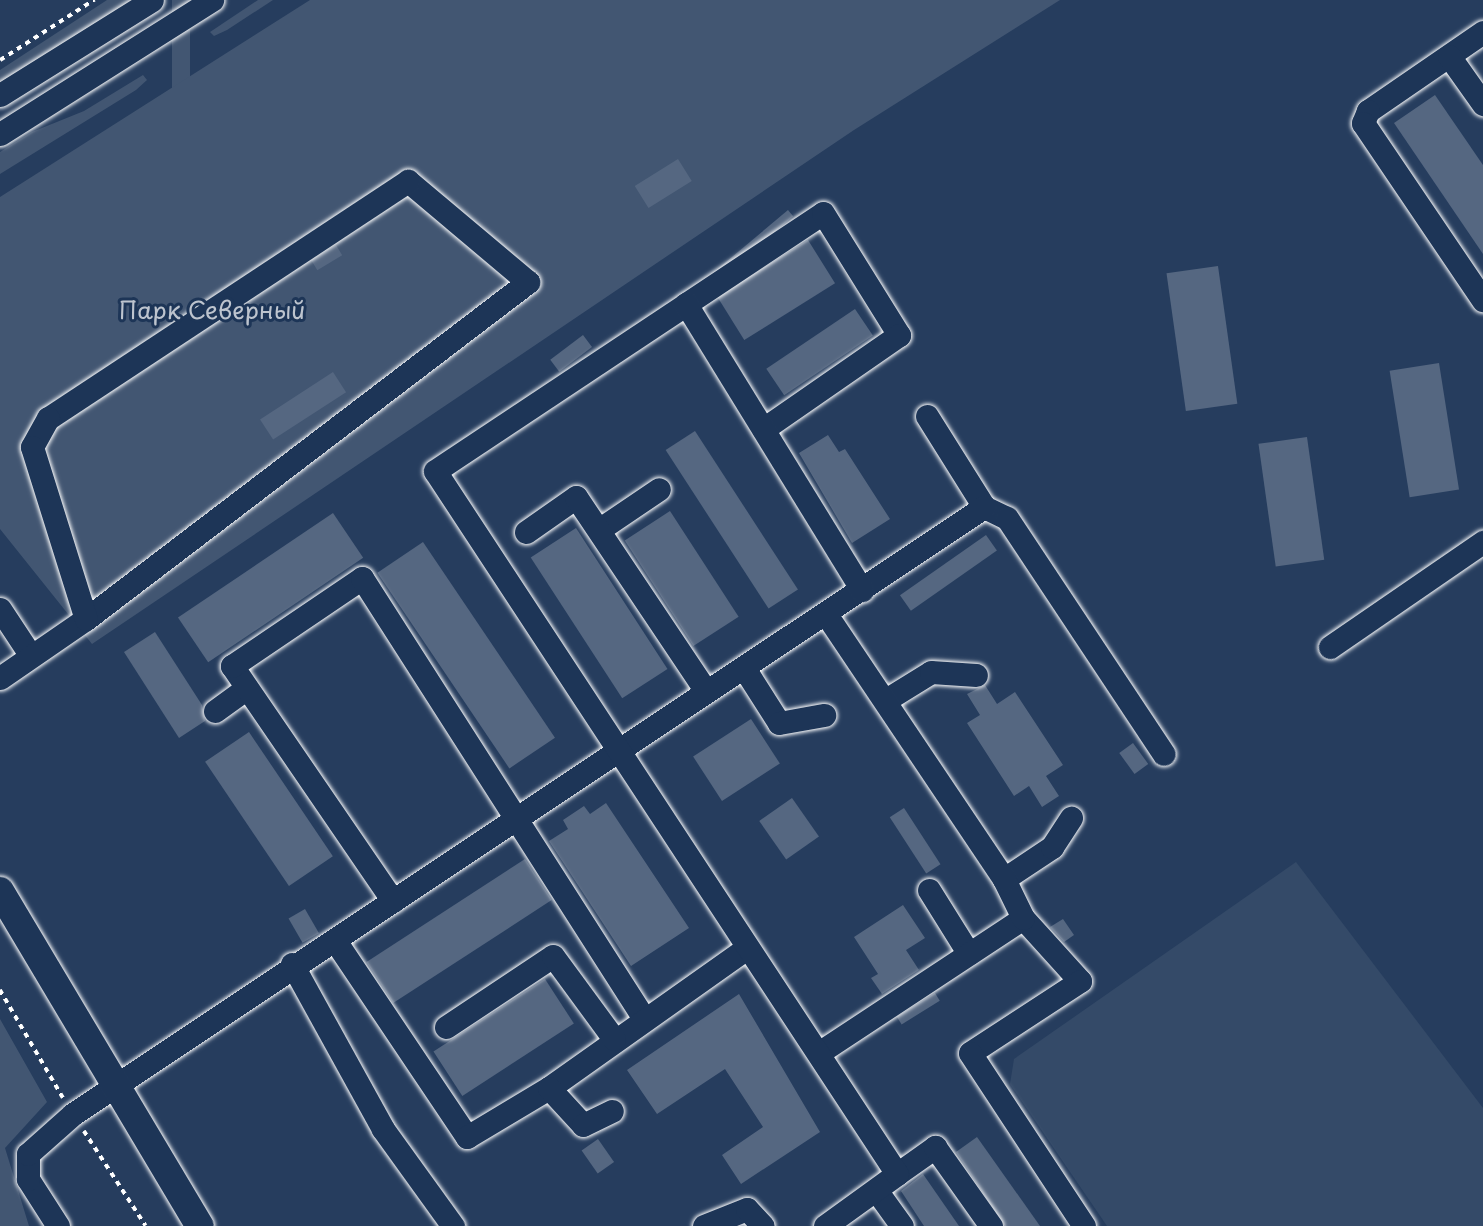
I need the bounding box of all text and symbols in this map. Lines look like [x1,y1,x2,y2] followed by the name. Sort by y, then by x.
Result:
[118,296,306,324] park label: Парк Северный

